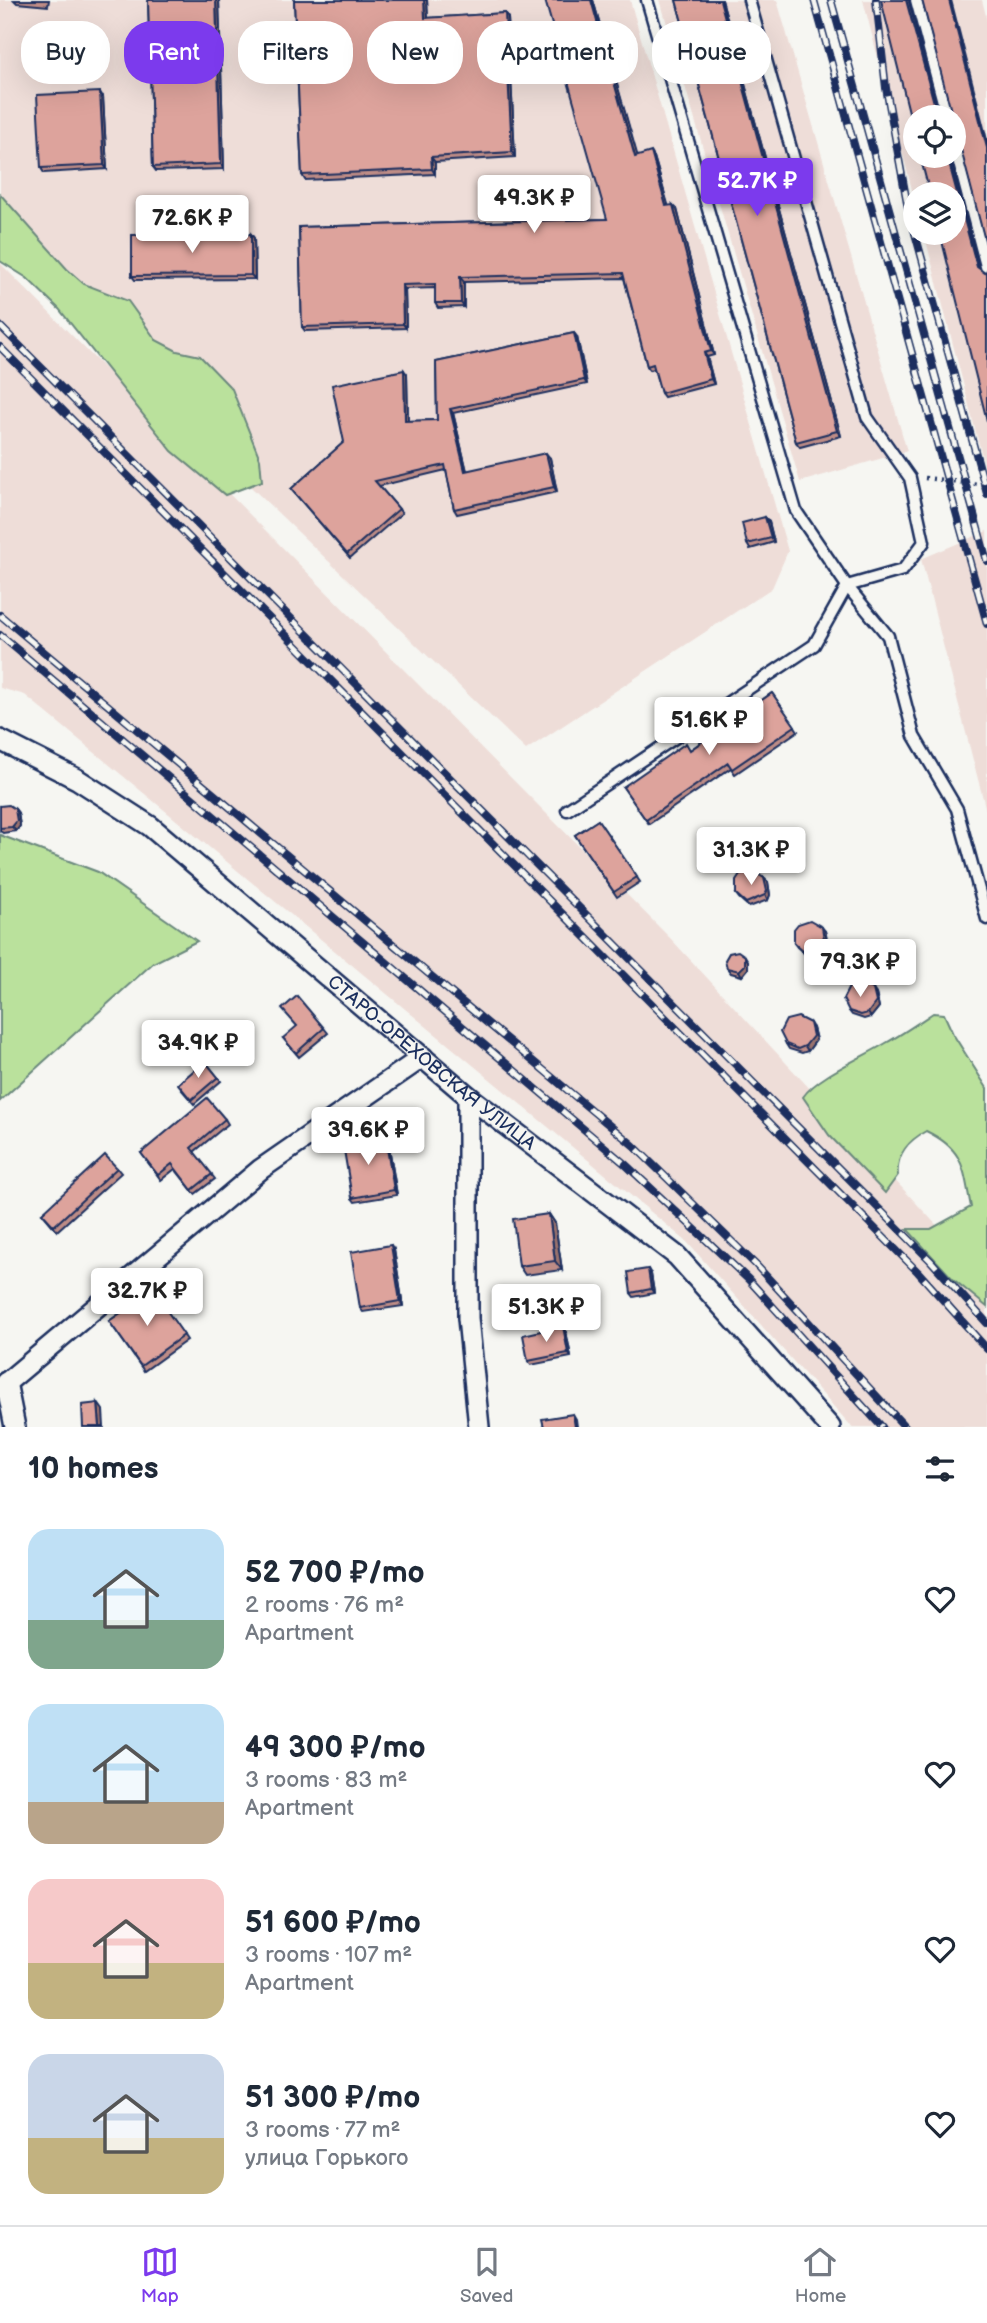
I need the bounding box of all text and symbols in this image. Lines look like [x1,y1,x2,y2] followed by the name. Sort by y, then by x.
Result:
[21,21,110,84] chip: Buy
[124,21,224,84] chip: Rent
[238,21,353,84] chip: Filters
[367,21,463,84] chip: New
[477,21,638,84] chip: Apartment
[652,21,771,84] chip: House
[903,105,966,245] map controls
[903,105,966,168] button: locate
[692,158,822,218] pin: 52.7K ₽
[717,167,797,195] text: 52.7K ₽
[469,176,599,235] pin: 49.3K ₽
[903,182,966,245] button: layers
[494,184,574,212] text: 49.3K ₽
[127,196,257,255] pin: 72.6K ₽
[152,204,232,232] text: 72.6K ₽
[644,698,774,757] pin: 51.6K ₽
[670,706,748,734] text: 51.6K ₽
[686,828,816,887] pin: 31.3K ₽
[713,836,789,864] text: 31.3K ₽
[795,940,925,999] pin: 79.3K ₽
[820,948,900,976] text: 79.3K ₽
[323,970,541,1155] street label: СТАРО-ОРЕХОВСКАЯ УЛИЦА
[133,1020,263,1080] pin: 34.9K ₽
[158,1029,238,1057] text: 34.9K ₽
[303,1108,433,1167] pin: 39.6K ₽
[327,1116,409,1144] text: 39.6K ₽
[82,1268,212,1328] pin: 32.7K ₽
[107,1277,187,1305] text: 32.7K ₽
[481,1284,611,1344] pin: 51.3K ₽
[508,1293,584,1321] text: 51.3K ₽
[921,1450,959,1488] icon: filters
[28,1451,159,1487] text: 10 homes
[245,1555,425,1591] text: 52 700 ₽/mo
[84,1557,168,1641] icon: home
[921,1580,959,1618] icon: heart
[245,1591,404,1619] text: 2 rooms · 76 m²
[245,1619,354,1647] text: Apartment
[245,1730,426,1766] text: 49 300 ₽/mo
[84,1732,168,1816] icon: home
[921,1755,959,1793] icon: heart
[245,1766,407,1794] text: 3 rooms · 83 m²
[245,1794,354,1822] text: Apartment
[245,1905,421,1941] text: 51 600 ₽/mo
[84,1907,168,1991] icon: home
[921,1930,959,1968] icon: heart
[245,1941,412,1969] text: 3 rooms · 107 m²
[245,1969,354,1997] text: Apartment
[245,2080,420,2116] text: 51 300 ₽/mo
[84,2082,168,2166] icon: home
[921,2105,959,2143] icon: heart
[245,2116,401,2144] text: 3 rooms · 77 m²
[245,2144,408,2172] text: улица Горького
[141,2243,179,2308] tab: Map
[460,2243,513,2308] tab: Saved
[795,2243,846,2308] tab: Home

